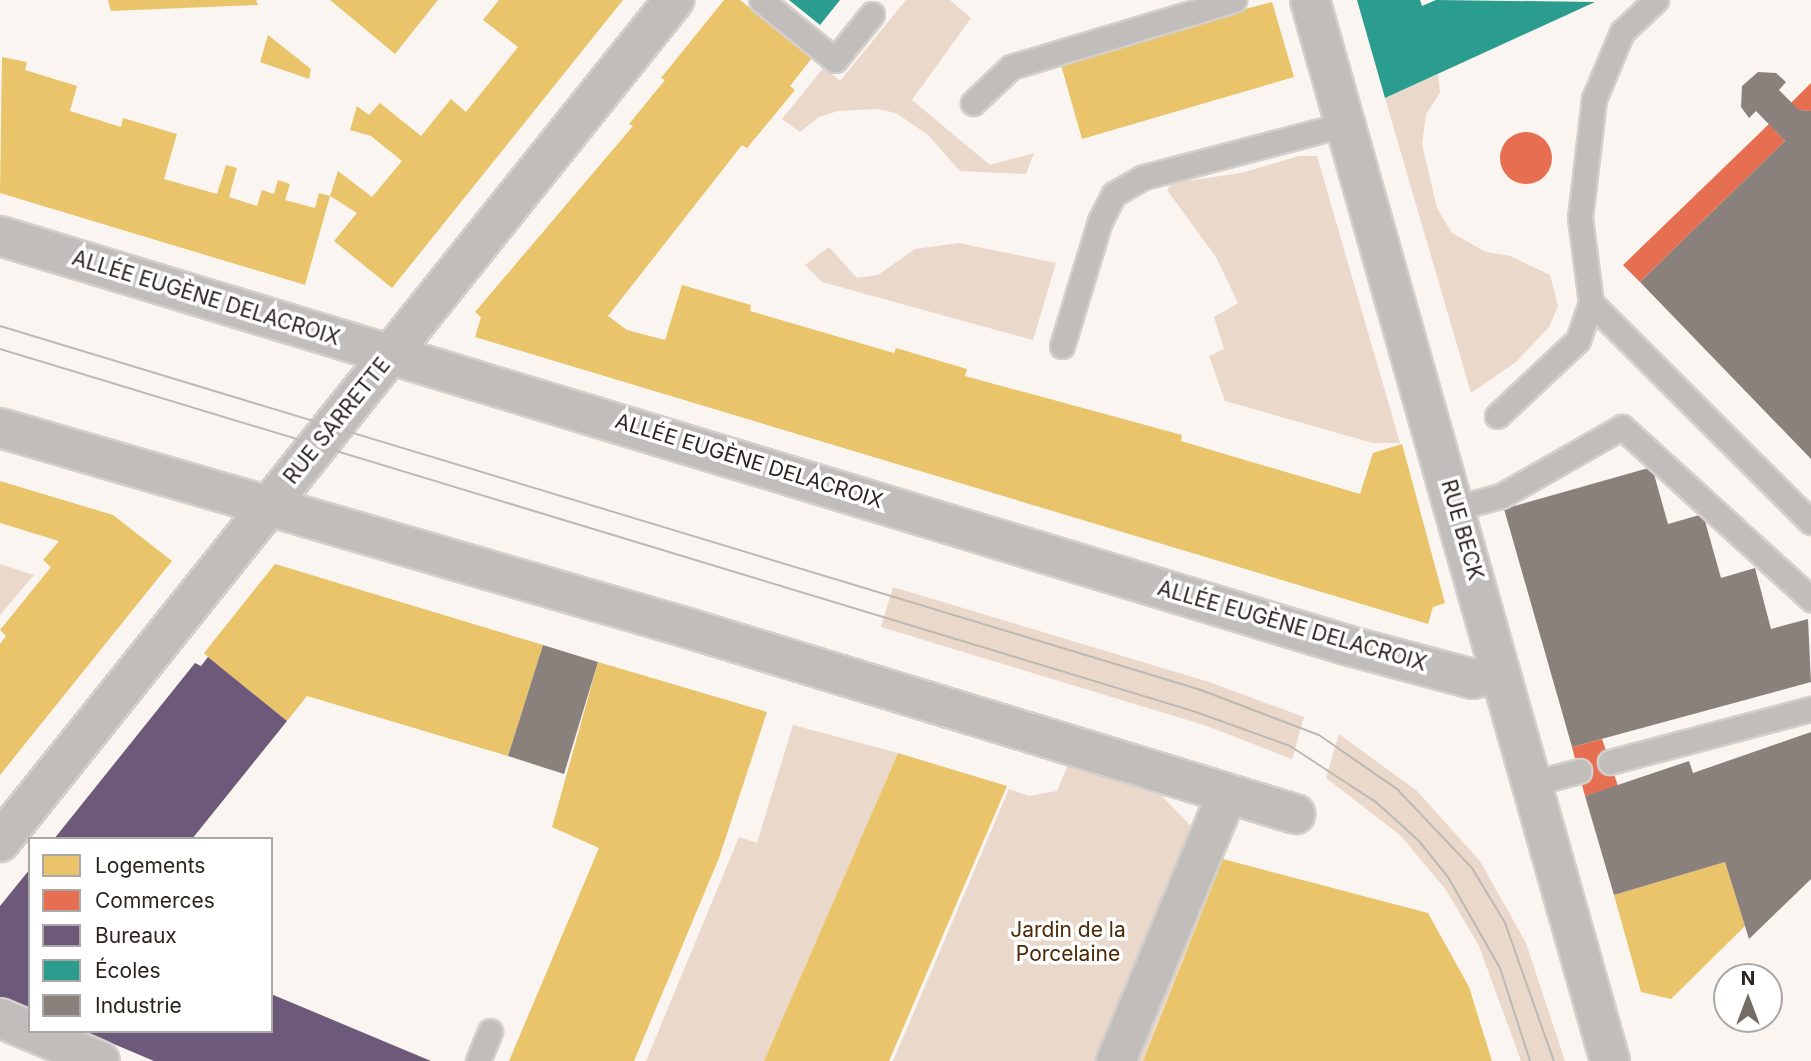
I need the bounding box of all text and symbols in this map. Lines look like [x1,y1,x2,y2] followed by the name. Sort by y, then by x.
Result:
[69,245,343,351] street label: ALLÉE EUGÈNE DELACROIX
[278,353,396,489] street label: RUE SARRETTE
[612,408,886,514] street label: ALLÉE EUGÈNE DELACROIX
[1436,477,1488,583] street label: RUE BECK
[1155,575,1429,677] street label: ALLÉE EUGÈNE DELACROIX
[28,837,273,1033] legend
[95,853,205,878] text: Logements
[95,888,215,913] text: Commerces
[1010,917,1126,967] park label: Jardin de la Porcelaine
[95,923,177,948] text: Bureaux
[95,958,161,983] text: Écoles
[1713,963,1783,1033] north arrow
[1741,967,1755,990] text: N
[95,993,182,1018] text: Industrie

